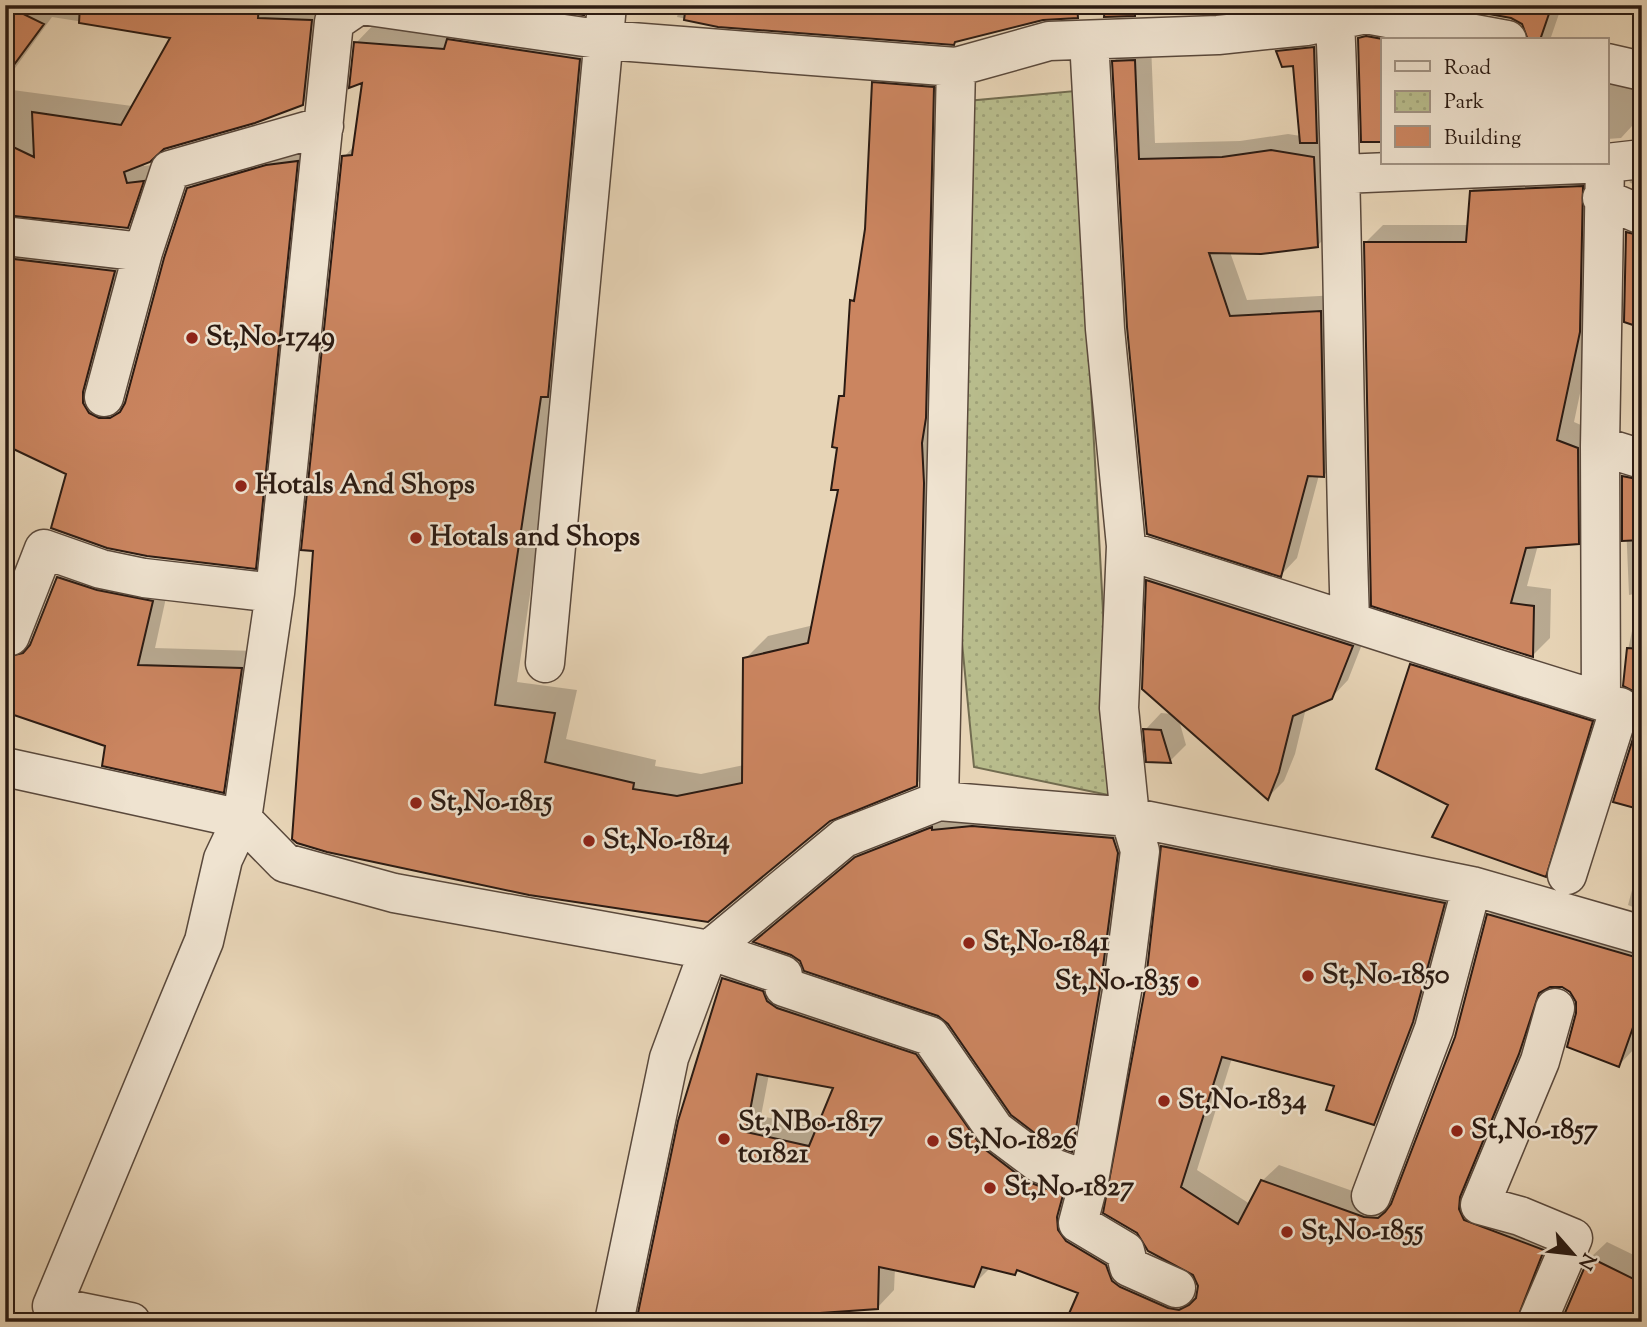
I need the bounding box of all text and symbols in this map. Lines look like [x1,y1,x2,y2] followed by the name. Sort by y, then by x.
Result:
[1381,38,1608,164] legend
[1444,54,1491,84] text: Road
[1444,88,1485,118] text: Park
[1444,124,1521,154] text: Building
[206,318,335,358] place label: St,No-1749
[184,330,200,346] marker: St,No-1749
[255,466,475,506] place label: Hotals And Shops
[233,478,249,494] marker: Hotals And Shops
[430,518,640,558] place label: Hotals and Shops
[408,530,424,546] marker: Hotals and Shops
[430,783,553,823] place label: St,No-1815
[408,795,424,811] marker: St,No-1815
[603,821,730,861] place label: St,No-1814
[581,833,597,849] marker: St,No-1814
[983,923,1110,963] place label: St,No-1841
[961,935,977,951] marker: St,No-1841
[1322,956,1450,996] place label: St,No-1850
[1055,962,1179,1002] place label: St,No-1835
[1300,968,1316,984] marker: St,No-1850
[1185,974,1201,990] marker: St,No-1835
[1178,1081,1307,1121] place label: St,No-1834
[1156,1093,1172,1109] marker: St,No-1834
[738,1103,883,1175] place label: St,NBo-1817 to1821
[1471,1111,1598,1151] place label: St,No-1857
[947,1121,1077,1161] place label: St,No-1826
[1449,1123,1465,1139] marker: St,No-1857
[716,1131,732,1147] marker: St,NBo-1817 to1821
[925,1133,941,1149] marker: St,No-1826
[1004,1168,1134,1208] place label: St,No-1827
[982,1180,998,1196] marker: St,No-1827
[1301,1212,1424,1252] place label: St,No-1855
[1538,1218,1608,1288] north arrow
[1279,1224,1295,1240] marker: St,No-1855
[1570,1248,1601,1274] text: N

